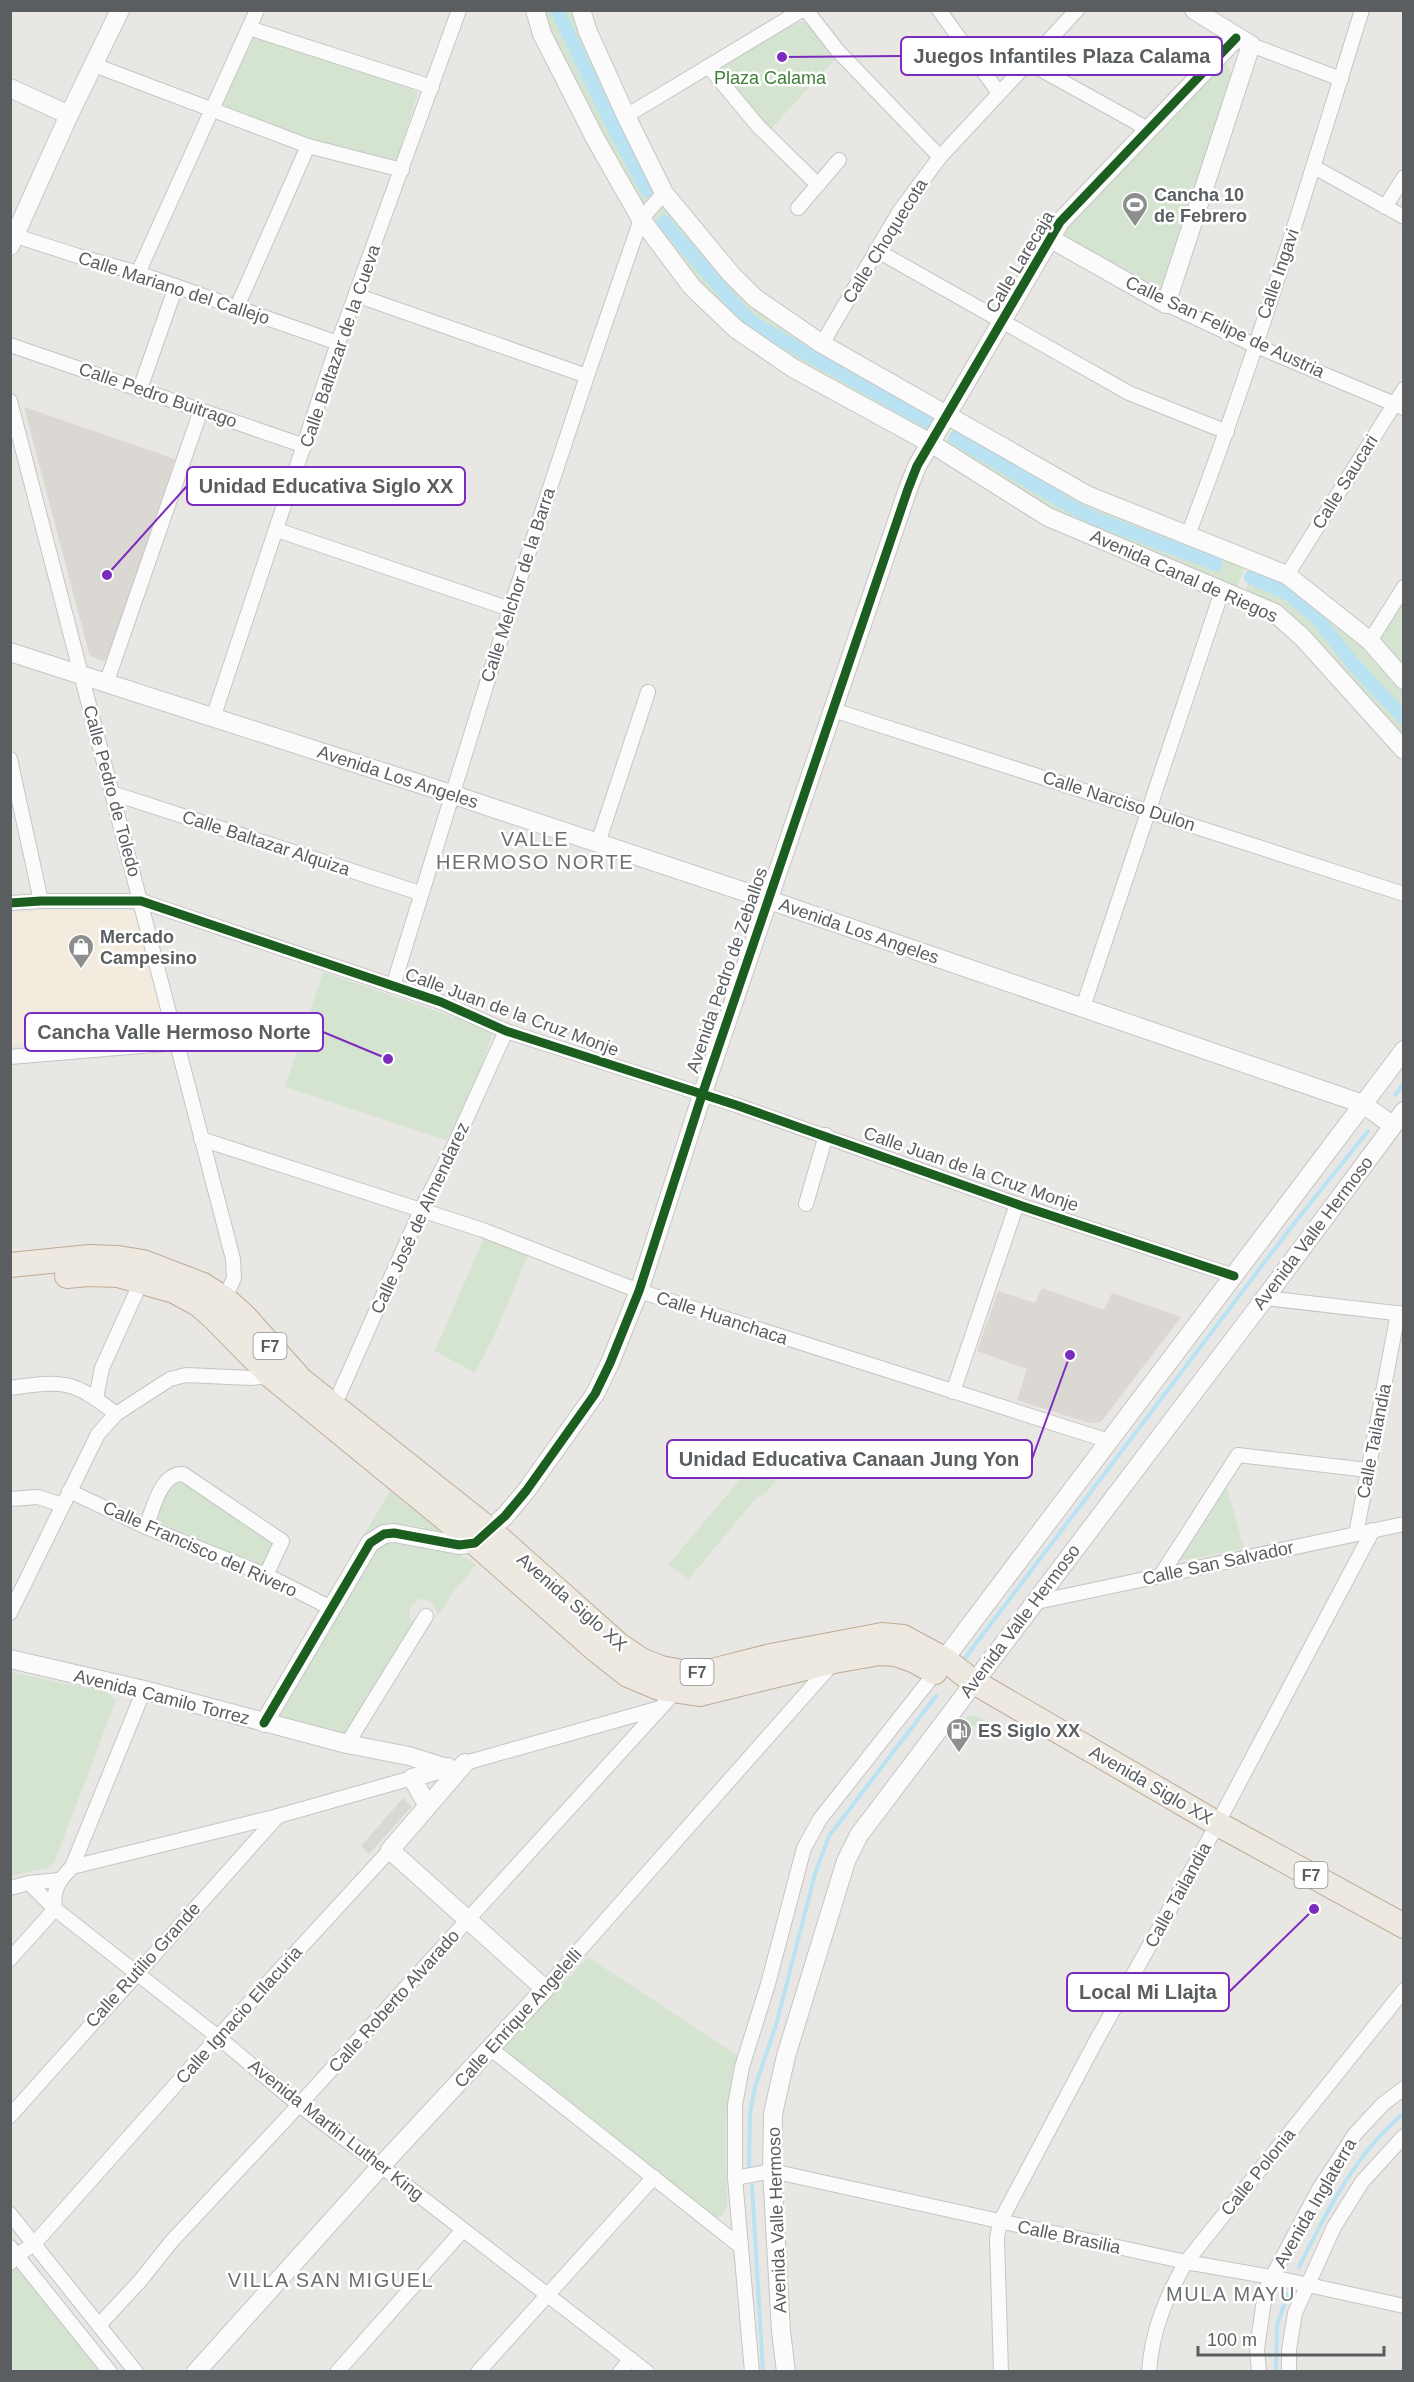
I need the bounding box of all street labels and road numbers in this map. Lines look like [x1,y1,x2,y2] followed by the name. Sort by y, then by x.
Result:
[839,174,932,307] street label: Calle Choquecota
[982,207,1059,316] street label: Calle Larecaja
[1253,226,1303,322] street label: Calle Ingavi
[296,241,384,450] street label: Calle Baltazar de la Cueva
[76,248,272,328] street label: Calle Mariano del Callejo
[1122,272,1329,382] street label: Calle San Felipe de Austria
[76,359,240,431] street label: Calle Pedro Buitrago
[1308,431,1382,533] street label: Calle Saucari
[477,484,559,685] street label: Calle Melchor de la Barra
[1087,526,1281,626] street label: Avenida Canal de Riegos
[79,703,145,879] street label: Calle Pedro de Toledo
[315,742,481,812] street label: Avenida Los Angeles
[1040,767,1198,835] street label: Calle Narciso Dulon
[180,806,353,880] street label: Calle Baltazar Alquiza
[682,865,772,1075] street label: Avenida Pedro de Zeballos
[776,894,942,968] street label: Avenida Los Angeles
[402,964,622,1060] street label: Calle Juan de la Cruz Monje
[367,1119,473,1317] street label: Calle José de Almendarez
[861,1123,1081,1215] street label: Calle Juan de la Cruz Monje
[1249,1153,1377,1313] street label: Avenida Valle Hermoso
[654,1287,791,1349] street label: Calle Huanchaca
[254,1333,286,1359] road number: F7
[1353,1381,1395,1500] street label: Calle Tailandia
[100,1497,300,1601] street label: Calle Francisco del Rivero
[1141,1537,1295,1589] street label: Calle San Salvador
[956,1541,1084,1701] street label: Avenida Valle Hermoso
[513,1549,631,1655] street label: Avenida Siglo XX
[680,1659,714,1685] road number: F7
[72,1665,252,1729] street label: Avenida Camilo Torrez
[1086,1742,1216,1828] street label: Avenida Siglo XX
[1141,1838,1216,1951] street label: Calle Tailandia
[1294,1862,1328,1888] road number: F7
[82,1898,204,2032] street label: Calle Rutilio Grande
[325,1926,463,2076] street label: Calle Roberto Alvarado
[172,1941,307,2088] street label: Calle Ignacio Ellacuria
[450,1944,586,2092] street label: Calle Enrique Angelelli
[244,2055,428,2205] street label: Avenida Martin Luther King
[1217,2124,1300,2220] street label: Calle Polonia
[764,2126,790,2314] street label: Avenida Valle Hermoso
[1270,2134,1361,2271] street label: Avenida Inglaterra
[1016,2216,1123,2258] street label: Calle Brasilia

